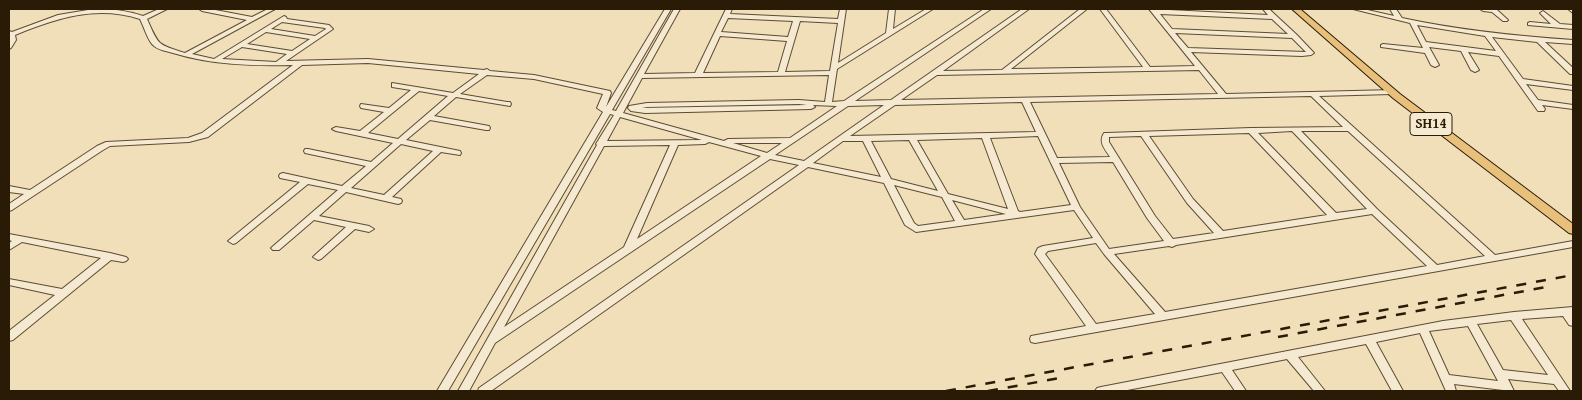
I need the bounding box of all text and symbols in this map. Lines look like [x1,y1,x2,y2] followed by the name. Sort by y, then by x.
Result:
[1410,112,1452,136] road number: SH14

